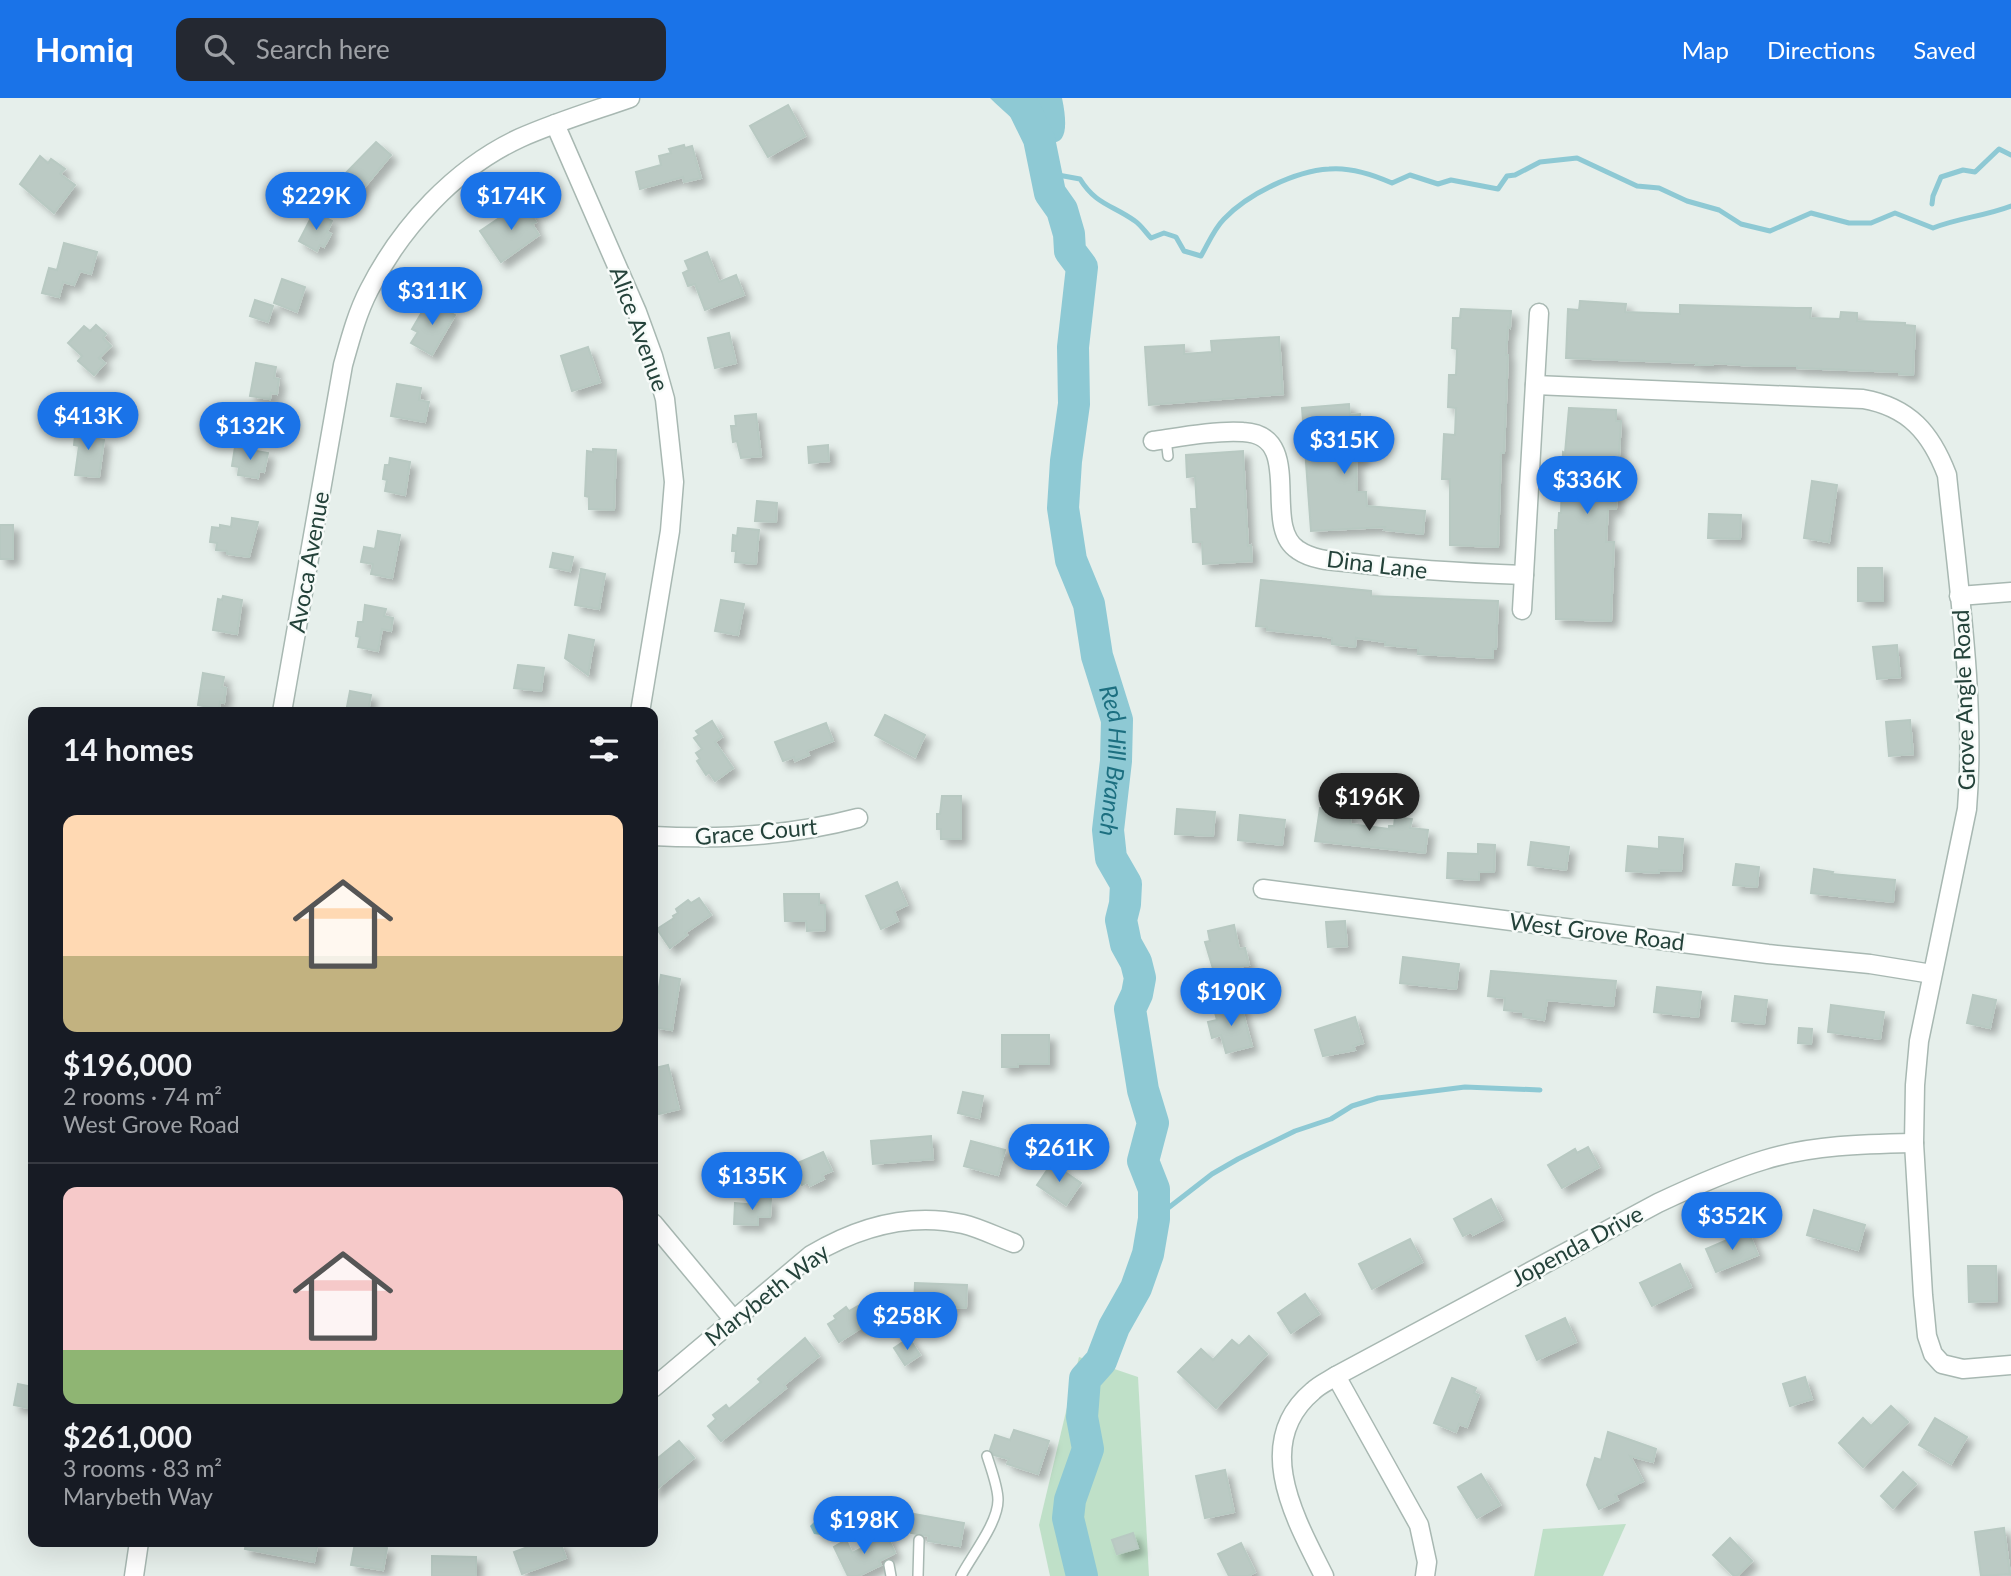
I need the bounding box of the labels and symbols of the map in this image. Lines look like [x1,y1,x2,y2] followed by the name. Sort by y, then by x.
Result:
[267,172,365,232] pin: $229K
[462,172,560,232] pin: $174K
[604,262,675,395] street label: Alice Avenue
[383,268,481,327] pin: $311K
[39,392,137,452] pin: $413K
[201,402,299,462] pin: $132K
[1295,416,1393,476] pin: $315K
[1538,456,1636,516] pin: $336K
[282,489,334,635] street label: Avoca Avenue
[1325,544,1429,584] street label: Dina Lane
[1946,609,1980,791] street label: Grove Angle Road
[1094,681,1133,838] water label: Red Hill Branch
[1320,774,1418,833] pin: $196K
[694,812,819,850] street label: Grace Court
[1508,906,1686,956] street label: West Grove Road
[1182,968,1280,1028] pin: $190K
[1010,1124,1108,1184] pin: $261K
[703,1152,801,1212] pin: $135K
[1683,1192,1781,1252] pin: $352K
[1506,1199,1647,1292] street label: Jopenda Drive
[699,1237,834,1351] street label: Marybeth Way
[858,1292,956,1352] pin: $258K
[815,1496,913,1556] pin: $198K

